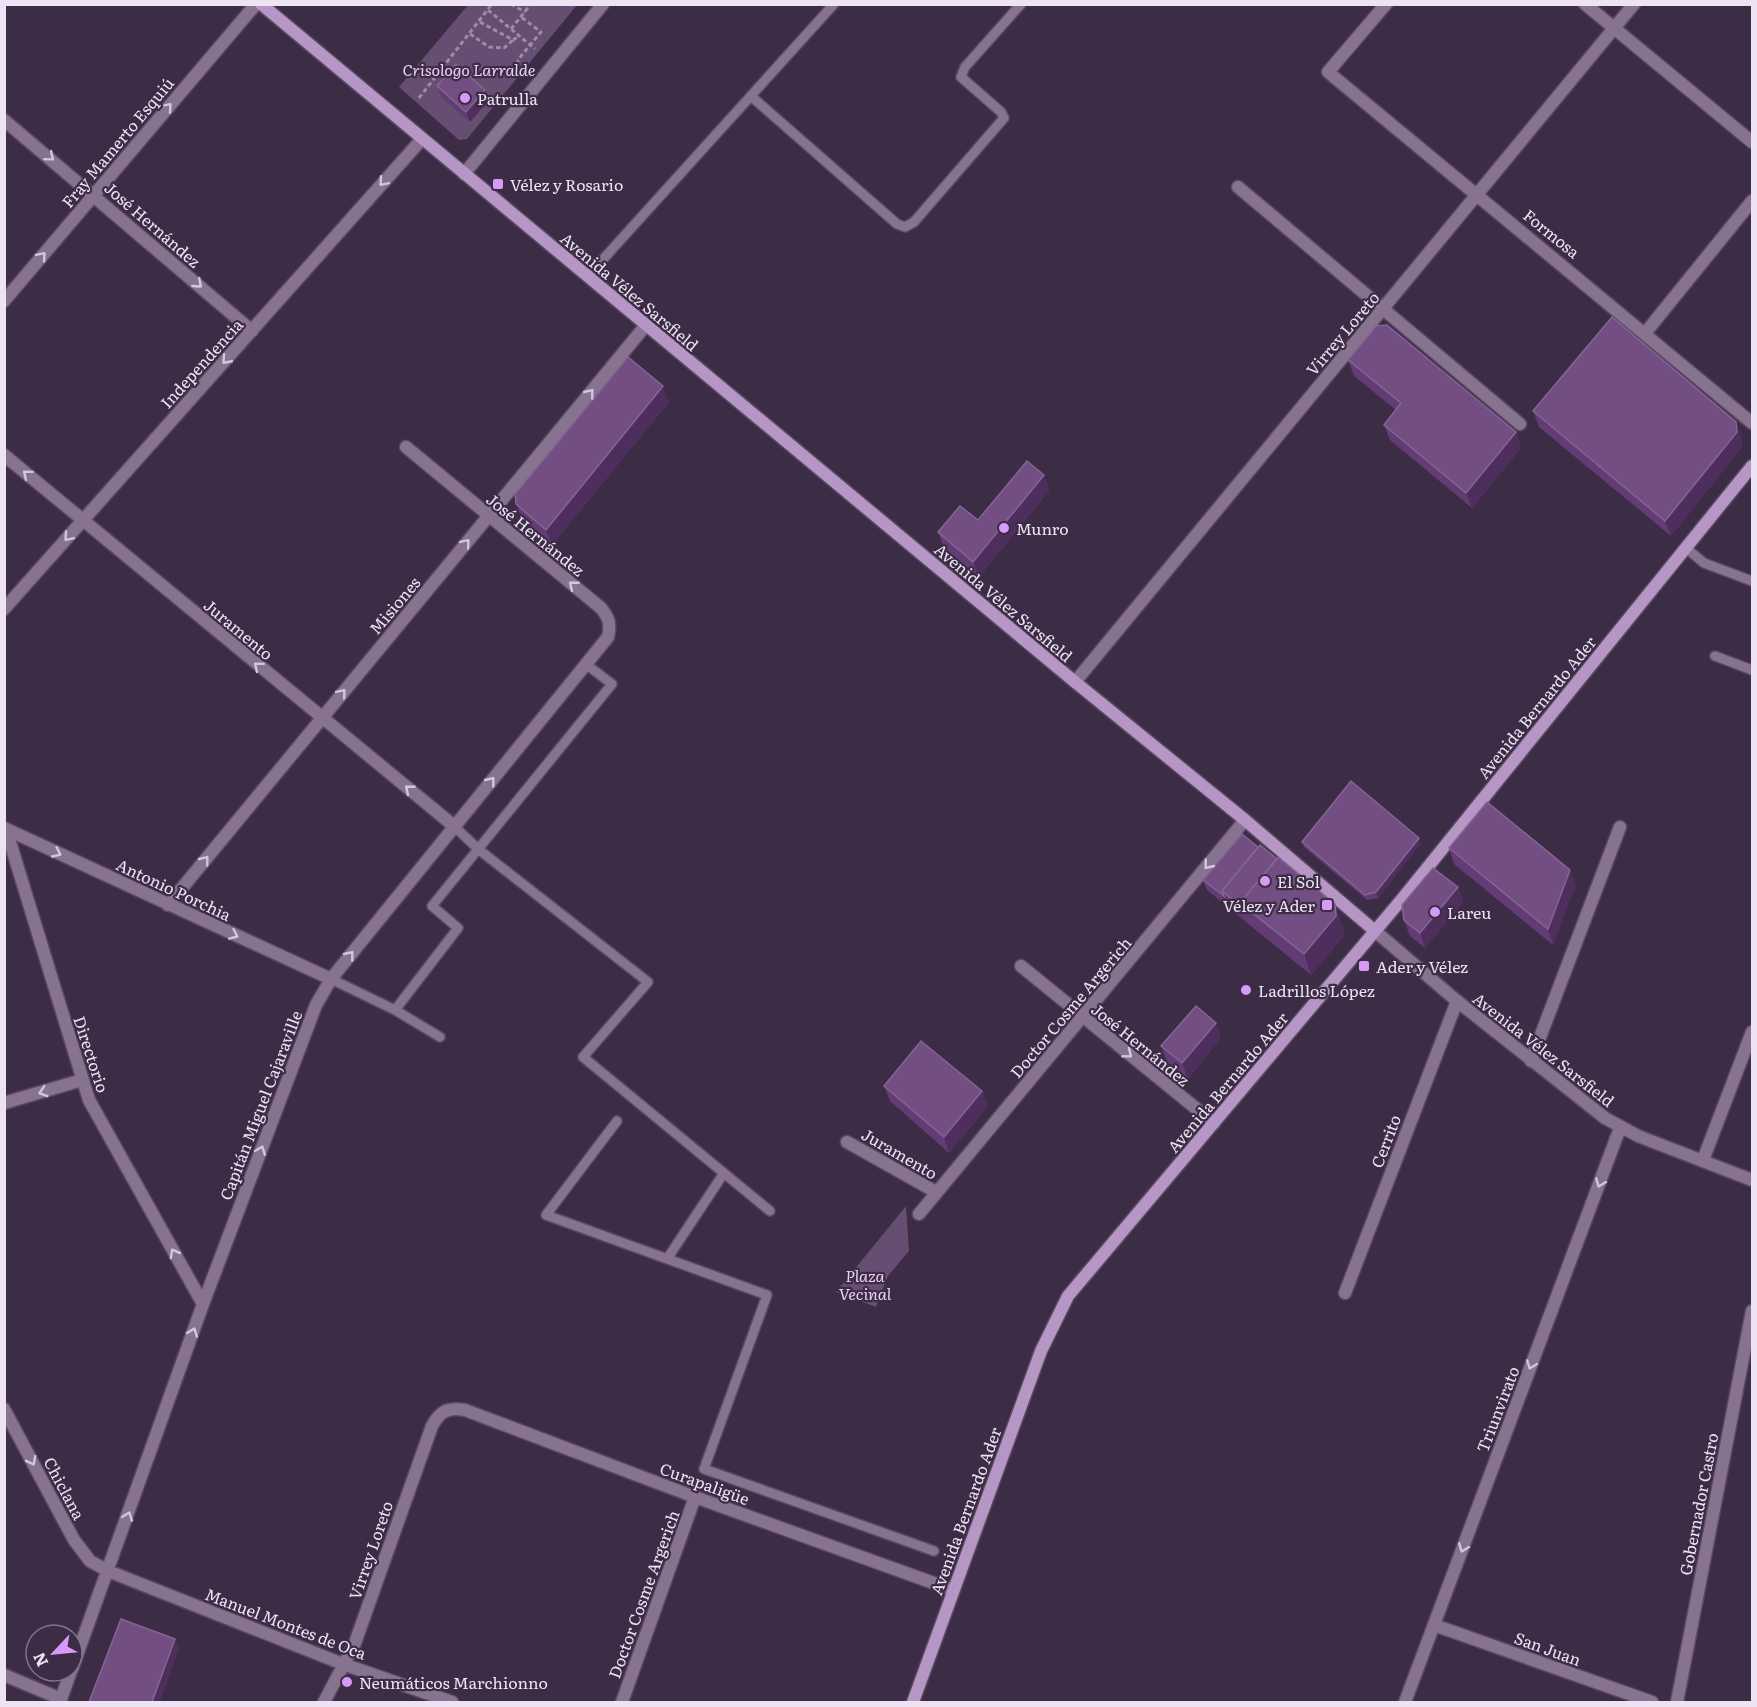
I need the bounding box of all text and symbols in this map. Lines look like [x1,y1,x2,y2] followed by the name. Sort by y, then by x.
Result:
[403,57,535,81] park label: Crisologo Larralde
[55,71,179,213] street label: Fray Mamerto Esquiú
[477,86,538,110] place label: Patrulla
[458,91,472,105] marker: Patrulla
[161,103,172,114] one-way arrow
[43,150,54,161] one-way arrow
[510,172,623,196] place label: Vélez y Rosario
[100,175,206,273] street label: José Hernández
[379,176,390,186] one-way arrow
[491,177,505,191] marker: Vélez y Rosario
[1519,203,1586,263] street label: Formosa
[556,226,704,356] street label: Avenida Vélez Sarsfield
[35,252,46,263] one-way arrow
[191,277,202,288] one-way arrow
[1300,286,1384,380] street label: Virrey Loreto
[154,313,248,413] street label: Independencia
[222,353,233,364] one-way arrow
[583,388,594,399] one-way arrow
[23,470,34,481] one-way arrow
[482,487,590,581] street label: José Hernández
[1016,516,1069,540] place label: Munro
[997,521,1011,535] marker: Munro
[64,530,75,541] one-way arrow
[930,537,1078,667] street label: Avenida Vélez Sarsfield
[459,539,470,550] one-way arrow
[363,571,425,639] street label: Misiones
[568,581,579,592] one-way arrow
[199,593,279,665] street label: Juramento
[1471,630,1601,783] street label: Avenida Bernardo Ader
[254,662,265,673] one-way arrow
[335,689,346,700] one-way arrow
[484,777,495,788] one-way arrow
[405,786,416,797] one-way arrow
[51,846,62,858] one-way arrow
[113,852,236,926] street label: Antonio Porchia
[197,856,208,867] one-way arrow
[1205,858,1216,869] one-way arrow
[1277,869,1320,893] place label: El Sol
[1258,874,1272,888] marker: El Sol
[1223,893,1315,917] place label: Vélez y Ader
[1320,898,1334,912] marker: Vélez y Ader
[1447,900,1491,924] place label: Lareu
[1428,905,1442,919] marker: Lareu
[228,928,239,940] one-way arrow
[1004,931,1137,1083] street label: Doctor Cosme Argerich
[343,950,354,961] one-way arrow
[1376,954,1468,978] place label: Ader y Vélez
[1357,959,1371,973] marker: Ader y Vélez
[1258,978,1375,1002] place label: Ladrillos López
[1239,983,1253,997] marker: Ladrillos López
[1468,986,1620,1112] street label: Avenida Vélez Sarsfield
[1087,997,1195,1091] street label: José Hernández
[1161,1006,1293,1158] street label: Avenida Bernardo Ader
[213,1007,307,1203] street label: Capitán Miguel Cajaraville
[68,1013,116,1095] street label: Directorio
[1122,1047,1133,1058] one-way arrow
[38,1085,49,1097] one-way arrow
[1364,1111,1406,1171] street label: Cerrito
[858,1122,942,1184] street label: Juramento
[254,1145,266,1156] one-way arrow
[1594,1177,1607,1188] one-way arrow
[170,1249,181,1259] one-way arrow
[839,1263,892,1305] park label: Plaza Vecinal
[186,1327,198,1338] one-way arrow
[1526,1359,1538,1370] one-way arrow
[1470,1362,1524,1456] street label: Triunvirato
[923,1423,1007,1598] street label: Avenida Bernardo Ader
[1672,1431,1724,1577] street label: Gobernador Castro
[38,1452,92,1524] street label: Chiclana
[25,1454,36,1465] one-way arrow
[657,1456,753,1510] street label: Curapaligüe
[342,1497,398,1603] street label: Virrey Loreto
[601,1506,685,1682] street label: Doctor Cosme Argerich
[120,1511,133,1522] one-way arrow
[1457,1542,1470,1553] one-way arrow
[202,1581,370,1665] street label: Manuel Montes de Oca
[24,1623,84,1683] north arrow
[1511,1625,1585,1671] street label: San Juan
[26,1649,53,1671] text: N
[359,1670,548,1694] place label: Neumáticos Marchionno
[340,1675,354,1689] marker: Neumáticos Marchionno

